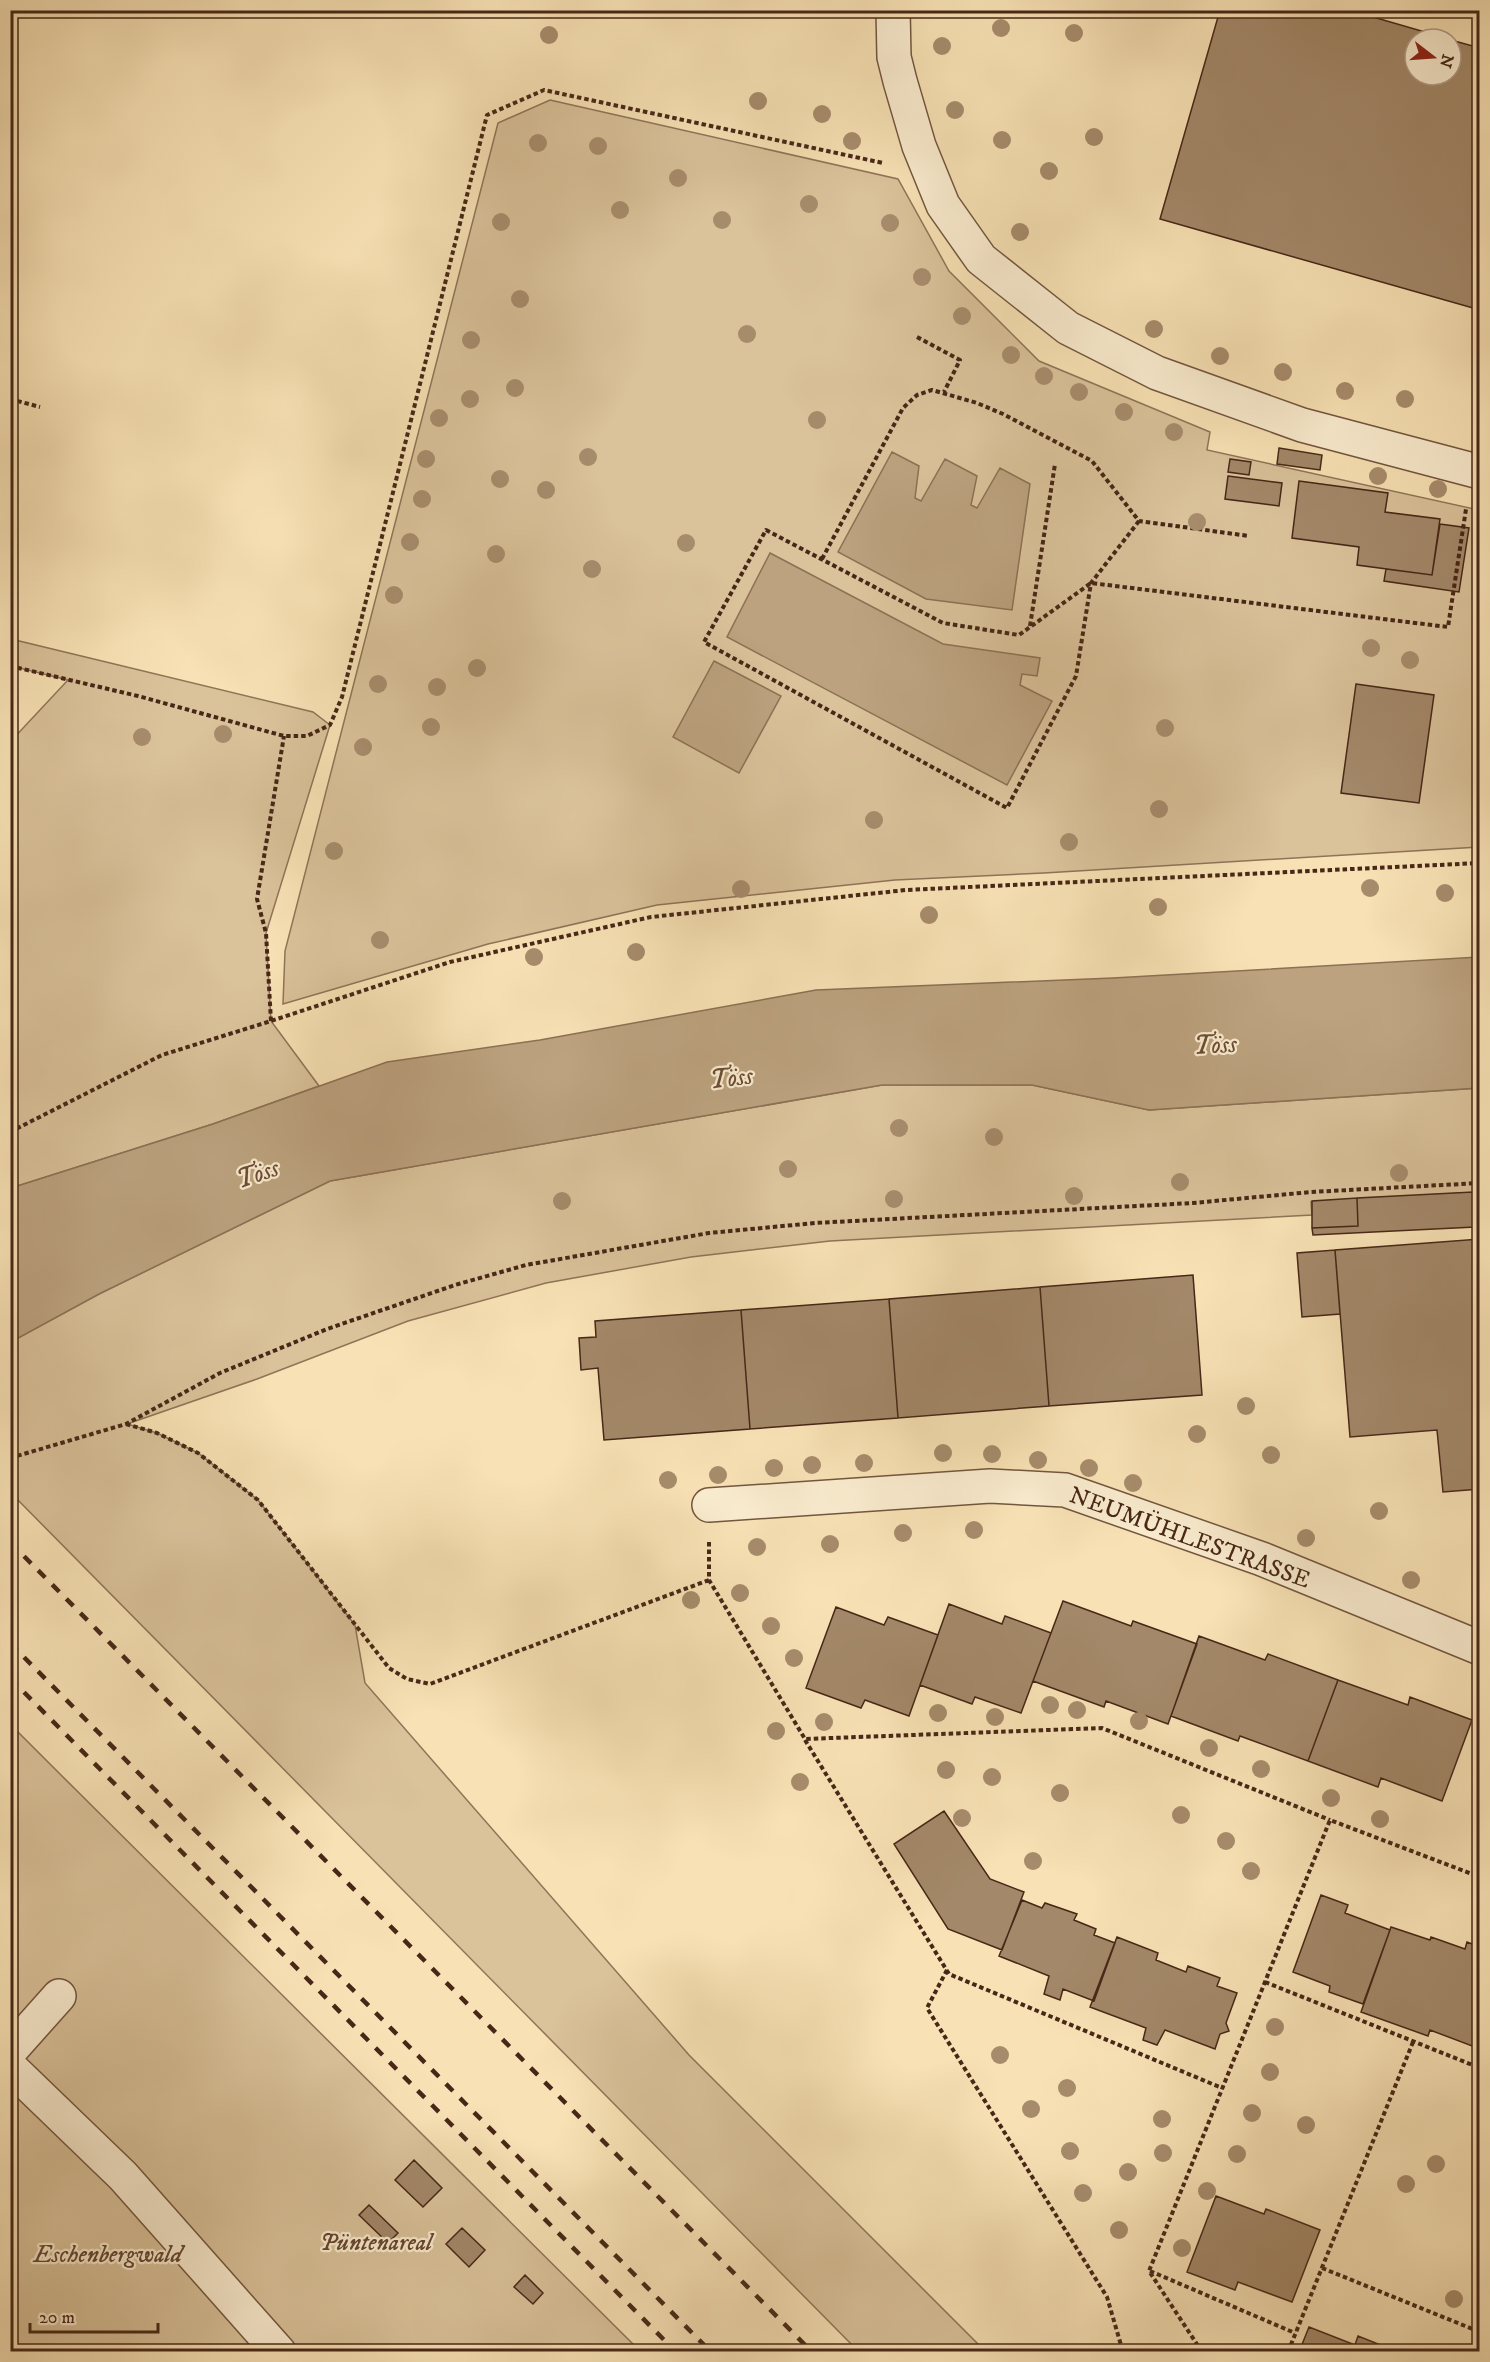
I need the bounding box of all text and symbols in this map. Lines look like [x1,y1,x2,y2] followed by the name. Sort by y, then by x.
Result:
[1403,27,1463,87] north arrow
[1435,52,1458,70] text: N
[1193,1028,1239,1063] water label: Töss
[708,1059,756,1098] water label: Töss
[232,1151,284,1197] water label: Töss
[1065,1480,1314,1596] street label: NEUMÜHLESTRASSE
[320,2228,435,2258] park label: Püntenareal
[32,2240,186,2270] park label: Eschenbergwald
[30,2296,158,2334] scale bar
[39,2307,75,2329] text: 20 m

